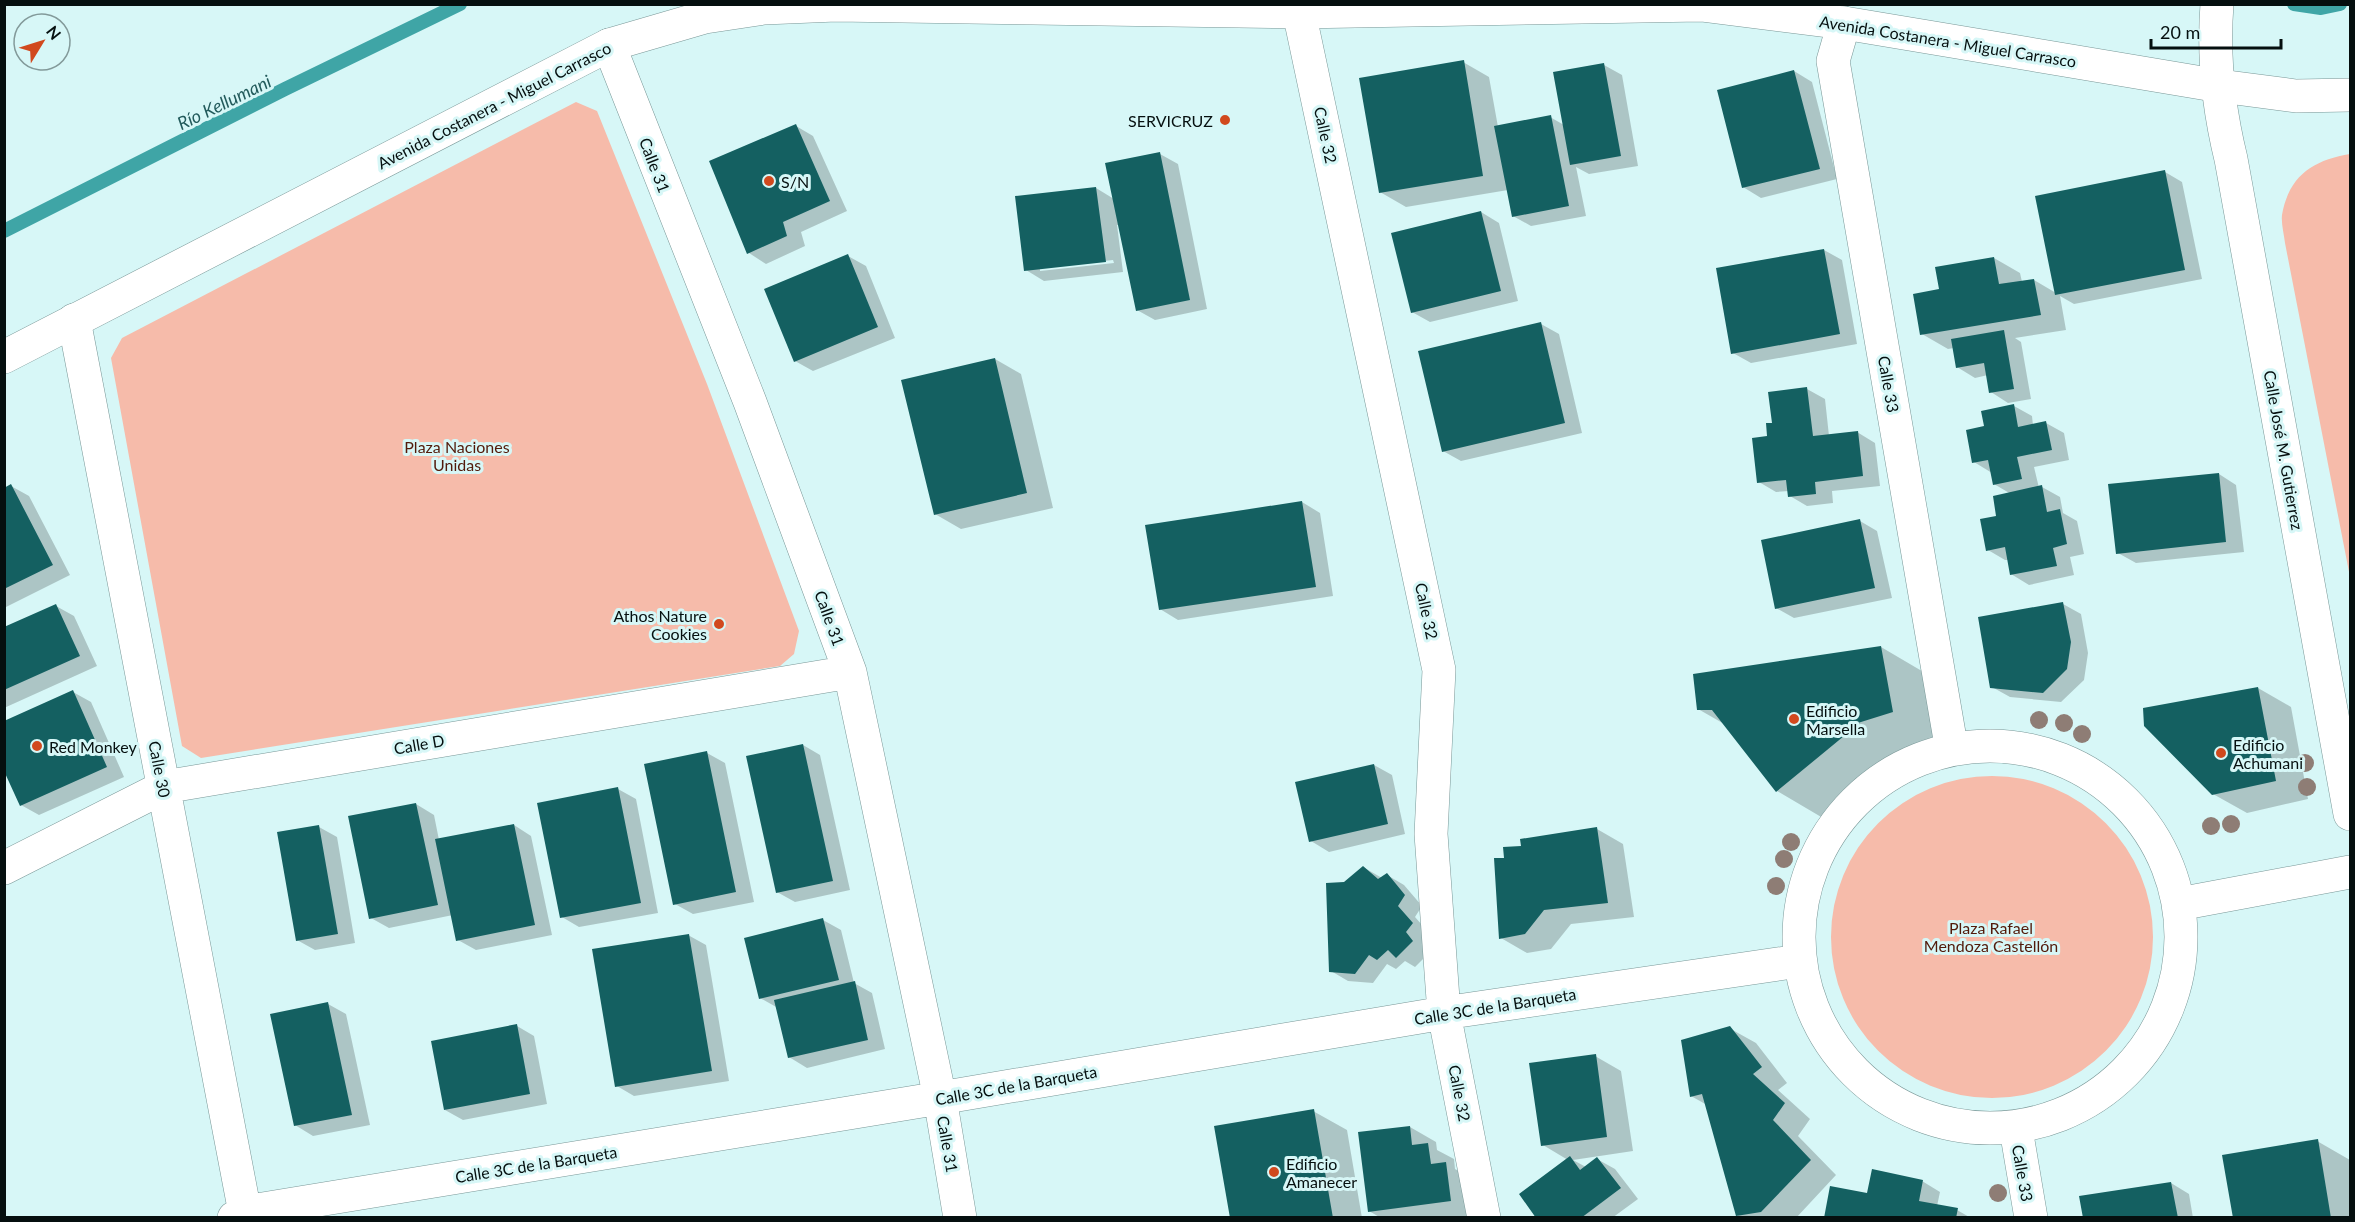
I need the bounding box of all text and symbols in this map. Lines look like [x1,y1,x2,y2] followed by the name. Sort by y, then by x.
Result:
[1818,11,2078,71] street label: Avenida Costanera - Miguel Carrasco
[12,12,72,72] north arrow
[2151,12,2282,50] scale bar
[2160,21,2200,43] text: 20 m
[43,22,65,43] text: N
[374,38,614,172] street label: Avenida Costanera - Miguel Carrasco
[173,70,275,134] water label: Río Kellumani
[1311,105,1341,165] street label: Calle 32
[1128,111,1213,130] place label: SERVICRUZ
[1218,113,1232,127] marker: SERVICRUZ
[636,135,674,195] street label: Calle 31
[781,172,809,191] place label: S/N
[762,174,776,188] marker: S/N
[1875,354,1903,414] street label: Calle 33
[2261,369,2307,531] street label: Calle José M. Gutierrez
[404,437,510,474] park label: Plaza Naciones Unidas
[1412,581,1442,641] street label: Calle 32
[811,588,849,648] street label: Calle 31
[613,606,707,643] place label: Athos Nature Cookies
[712,617,726,631] marker: Athos Nature Cookies
[1806,701,1865,738] place label: Edificio Marsella
[1787,712,1801,726] marker: Edificio Marsella
[392,730,446,758] street label: Calle D
[2233,735,2303,772] place label: Edificio Achumani
[49,737,138,756] place label: Red Monkey
[30,739,44,753] marker: Red Monkey
[145,739,175,799] street label: Calle 30
[2214,746,2228,760] marker: Edificio Achumani
[1924,918,2058,955] park label: Plaza Rafael Mendoza Castellón
[1413,984,1577,1028] street label: Calle 3C de la Barqueta
[934,1061,1098,1109] street label: Calle 3C de la Barqueta
[1445,1063,1475,1123] street label: Calle 32
[934,1114,962,1174] street label: Calle 31
[454,1142,618,1186] street label: Calle 3C de la Barqueta
[2009,1143,2037,1203] street label: Calle 33
[1286,1154,1357,1191] place label: Edificio Amanecer
[1267,1165,1281,1179] marker: Edificio Amanecer

